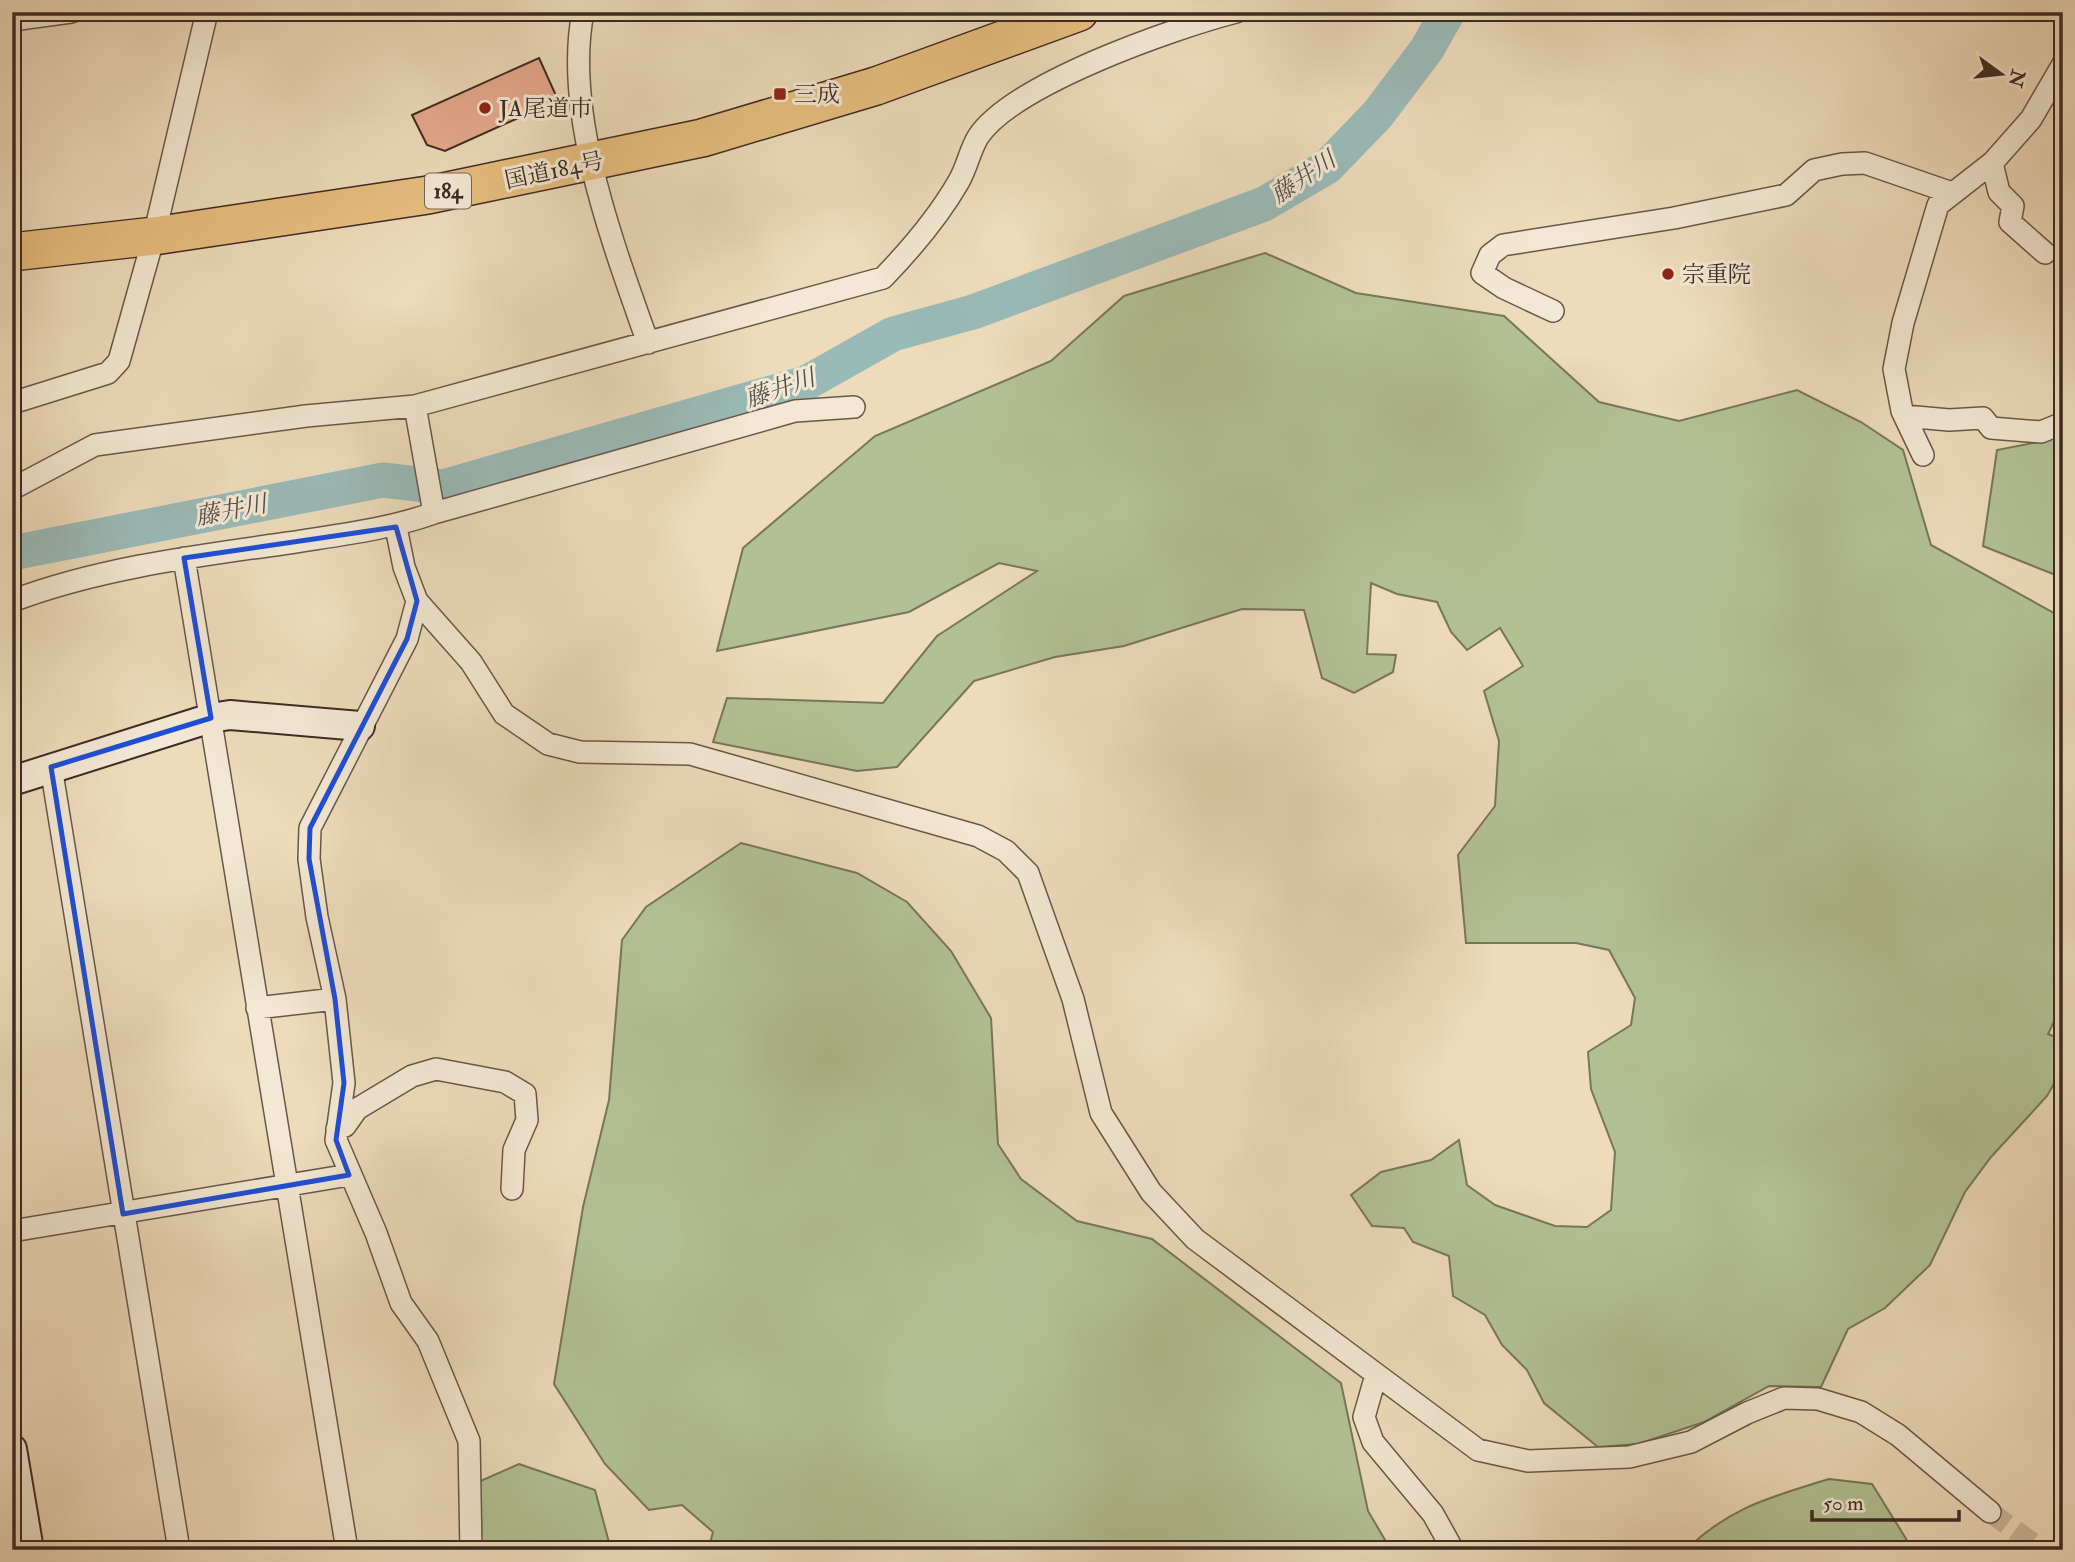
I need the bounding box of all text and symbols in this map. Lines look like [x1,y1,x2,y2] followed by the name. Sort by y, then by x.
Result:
[1966,38,2036,108] north arrow
[2002,66,2031,90] text: N
[794,80,840,109] place label: 三成
[772,86,788,102] marker: 三成
[498,94,592,123] place label: JA尾道市
[477,100,493,116] marker: JA尾道市
[1265,143,1344,210] water label: 藤井川
[502,146,606,195] street label: 国道184号
[425,174,471,208] road number: 184
[1682,260,1751,289] place label: 宗重院
[1660,266,1676,282] marker: 宗重院
[741,361,822,415] water label: 藤井川
[193,488,272,533] water label: 藤井川
[1812,1478,1960,1522] scale bar
[1823,1490,1864,1517] text: 50 m

